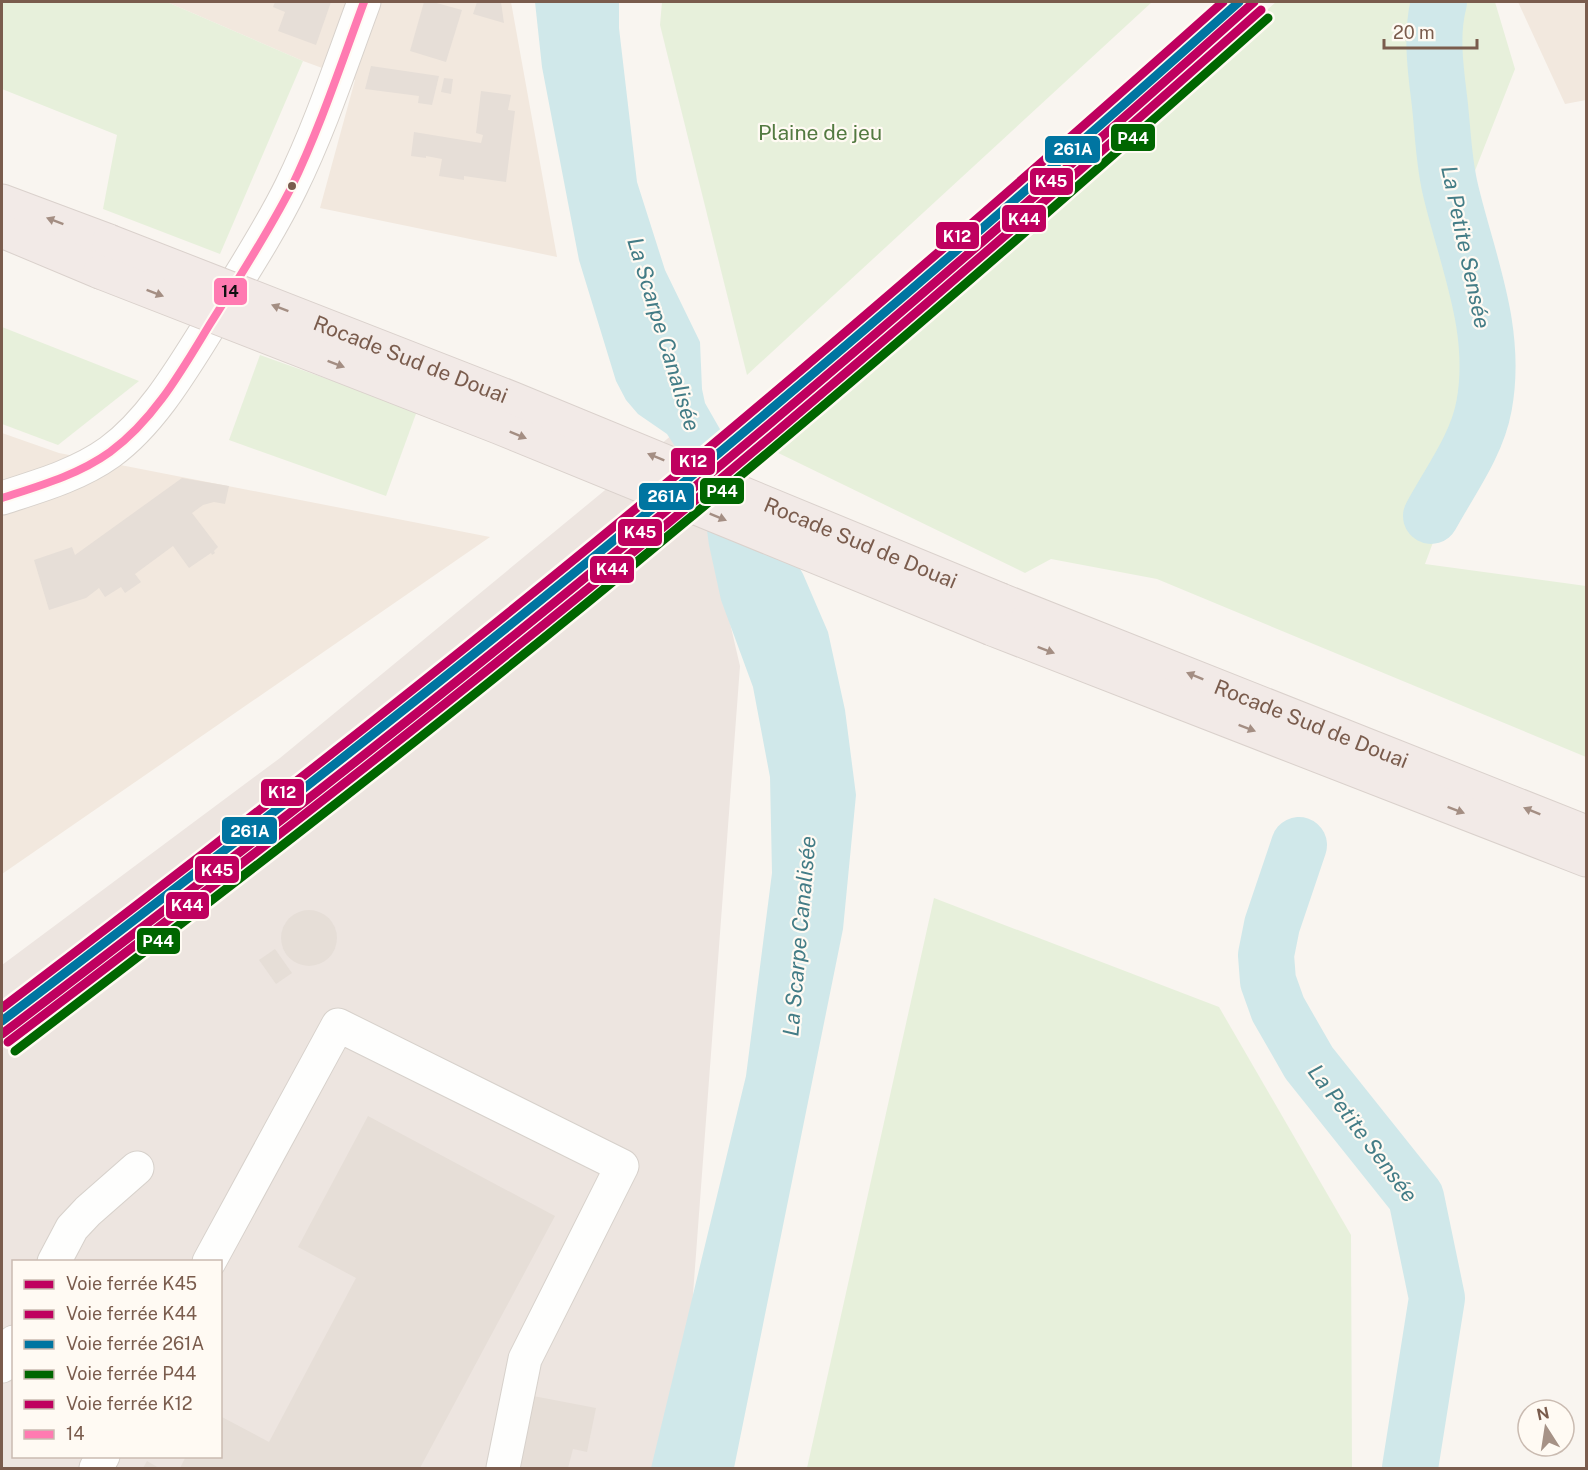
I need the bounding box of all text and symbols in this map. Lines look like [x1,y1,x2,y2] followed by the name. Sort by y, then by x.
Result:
[1384,12,1477,50] scale bar
[1393,22,1435,43] text: 20 m
[758,120,882,145] park label: Plaine de jeu
[1110,123,1156,152] line badge: P44
[1117,129,1149,148] text: P44
[1044,135,1101,164] line badge: 261A
[1053,140,1093,159] text: 261A
[1436,163,1496,331] water label: La Petite Sensée
[1029,167,1074,196] line badge: K45
[1035,172,1067,191] text: K45
[286,180,298,192] unlabelled marker
[1001,204,1047,233] line badge: K44
[1008,210,1041,229] text: K44
[46,216,64,226] one-way arrow
[935,221,980,250] line badge: K12
[943,227,971,246] text: K12
[622,234,706,434] water label: La Scarpe Canalisée
[213,277,248,306] line badge: 14
[221,282,239,301] text: 14
[146,289,164,298] one-way arrow
[270,302,288,312] one-way arrow
[310,310,512,408] street label: Rocade Sud de Douai
[328,359,346,369] one-way arrow
[509,431,527,440] one-way arrow
[670,447,716,476] line badge: K12
[647,452,665,461] one-way arrow
[679,452,707,471] text: K12
[699,477,745,505] line badge: P44
[638,482,695,511] line badge: 261A
[706,482,738,501] text: P44
[647,487,687,506] text: 261A
[761,491,961,593] street label: Rocade Sud de Douai
[709,513,727,522] one-way arrow
[617,518,663,547] line badge: K45
[624,523,656,542] text: K45
[589,555,635,584] line badge: K44
[596,560,629,579] text: K44
[1037,646,1055,655] one-way arrow
[1186,671,1204,681] one-way arrow
[1211,673,1412,773] street label: Rocade Sud de Douai
[1239,724,1257,734] one-way arrow
[260,778,305,807] line badge: K12
[268,783,296,802] text: K12
[1447,805,1465,815] one-way arrow
[1523,806,1541,815] one-way arrow
[221,816,278,845] line badge: 261A
[230,822,270,841] text: 261A
[777,835,821,1037] water label: La Scarpe Canalisée
[194,855,240,884] line badge: K45
[201,861,233,880] text: K45
[165,891,210,920] line badge: K44
[171,896,204,915] text: K44
[136,927,181,955] line badge: P44
[142,932,174,951] text: P44
[1303,1059,1423,1207] water label: La Petite Sensée
[12,1260,222,1458] legend
[66,1273,197,1294] text: Voie ferrée K45
[66,1303,197,1324] text: Voie ferrée K44
[66,1333,204,1354] text: Voie ferrée 261A
[66,1363,196,1384] text: Voie ferrée P44
[66,1393,193,1414] text: Voie ferrée K12
[1516,1398,1576,1458] north arrow
[1535,1403,1551,1424] text: N
[66,1423,85,1444] text: 14

